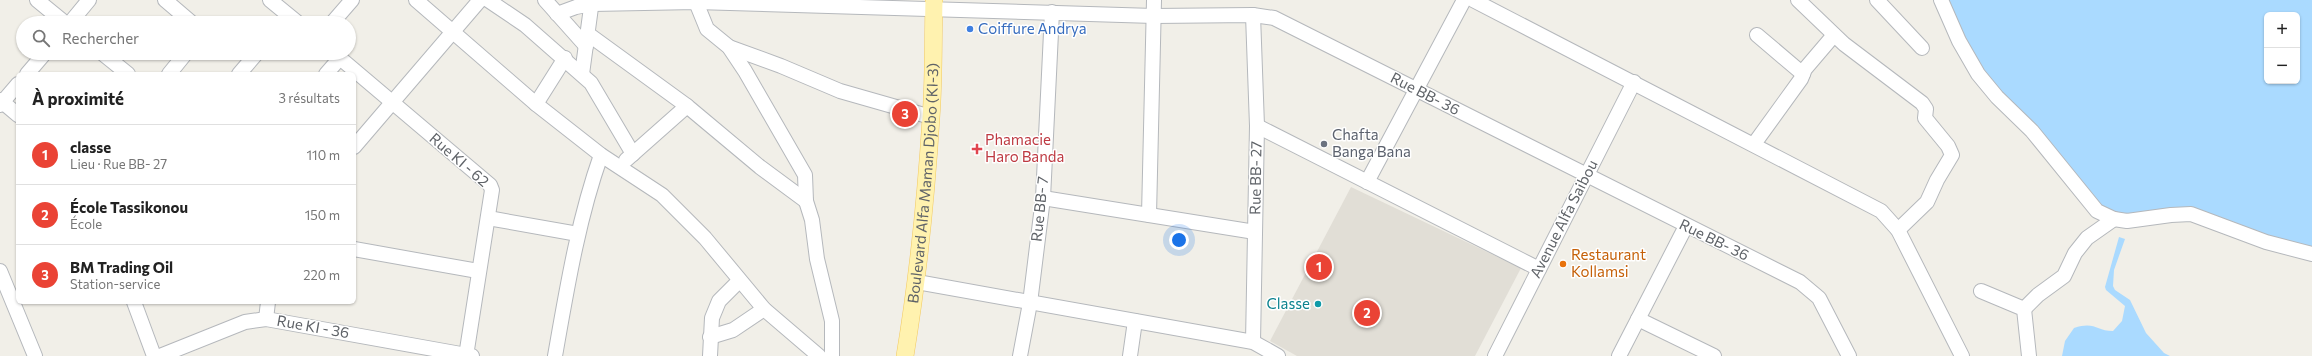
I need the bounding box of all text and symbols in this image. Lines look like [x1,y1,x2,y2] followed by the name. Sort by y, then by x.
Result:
[2264,12,2300,84] map controls
[2264,12,2300,48] button: +
[16,16,356,60] search box
[978,19,1087,37] place label: Coiffure Andrya
[965,24,975,34] marker: Coiffure Andrya
[30,27,52,49] icon: search
[62,29,139,47] text: Rechercher
[2264,48,2300,84] button: −
[904,62,942,304] street label: Boulevard Alfa Maman Djobo (KI-3)
[1388,68,1463,118] street label: Rue BB- 36
[32,88,124,109] text: À proximité
[278,90,340,106] text: 3 résultats
[892,99,918,129] pin: 3
[1332,125,1411,160] place label: Chafta Banga Bana
[426,129,493,190] street label: Rue KI - 62
[985,130,1064,165] place label: Phamacie Haro Banda
[70,138,111,156] text: classe
[1319,139,1329,149] marker: Chafta Banga Bana
[1245,141,1265,215] street label: Rue BB- 27
[972,144,982,154] marker: Phamacie Haro Banda
[42,147,48,163] text: 1
[307,147,340,163] text: 110 m
[70,156,167,172] text: Lieu · Rue BB- 27
[1526,156,1601,281] street label: Avenue Alfa Saibou
[1027,175,1051,242] street label: Rue BB- 7
[70,198,188,216] text: École Tassikonou
[41,207,49,223] text: 2
[305,207,340,223] text: 150 m
[1677,214,1752,264] street label: Rue BB- 36
[70,216,102,232] text: École
[1169,230,1189,250] your location
[1571,245,1646,280] place label: Restaurant Kollamsi
[1306,252,1332,282] pin: 1
[70,258,173,276] text: BM Trading Oil
[1558,259,1568,269] marker: Restaurant Kollamsi
[41,267,49,283] text: 3
[303,267,340,283] text: 220 m
[70,276,160,292] text: Station-service
[1267,294,1310,312] place label: Classe
[1354,298,1380,328] pin: 2
[1313,299,1323,309] marker: Classe
[276,311,351,341] street label: Rue KI - 36

